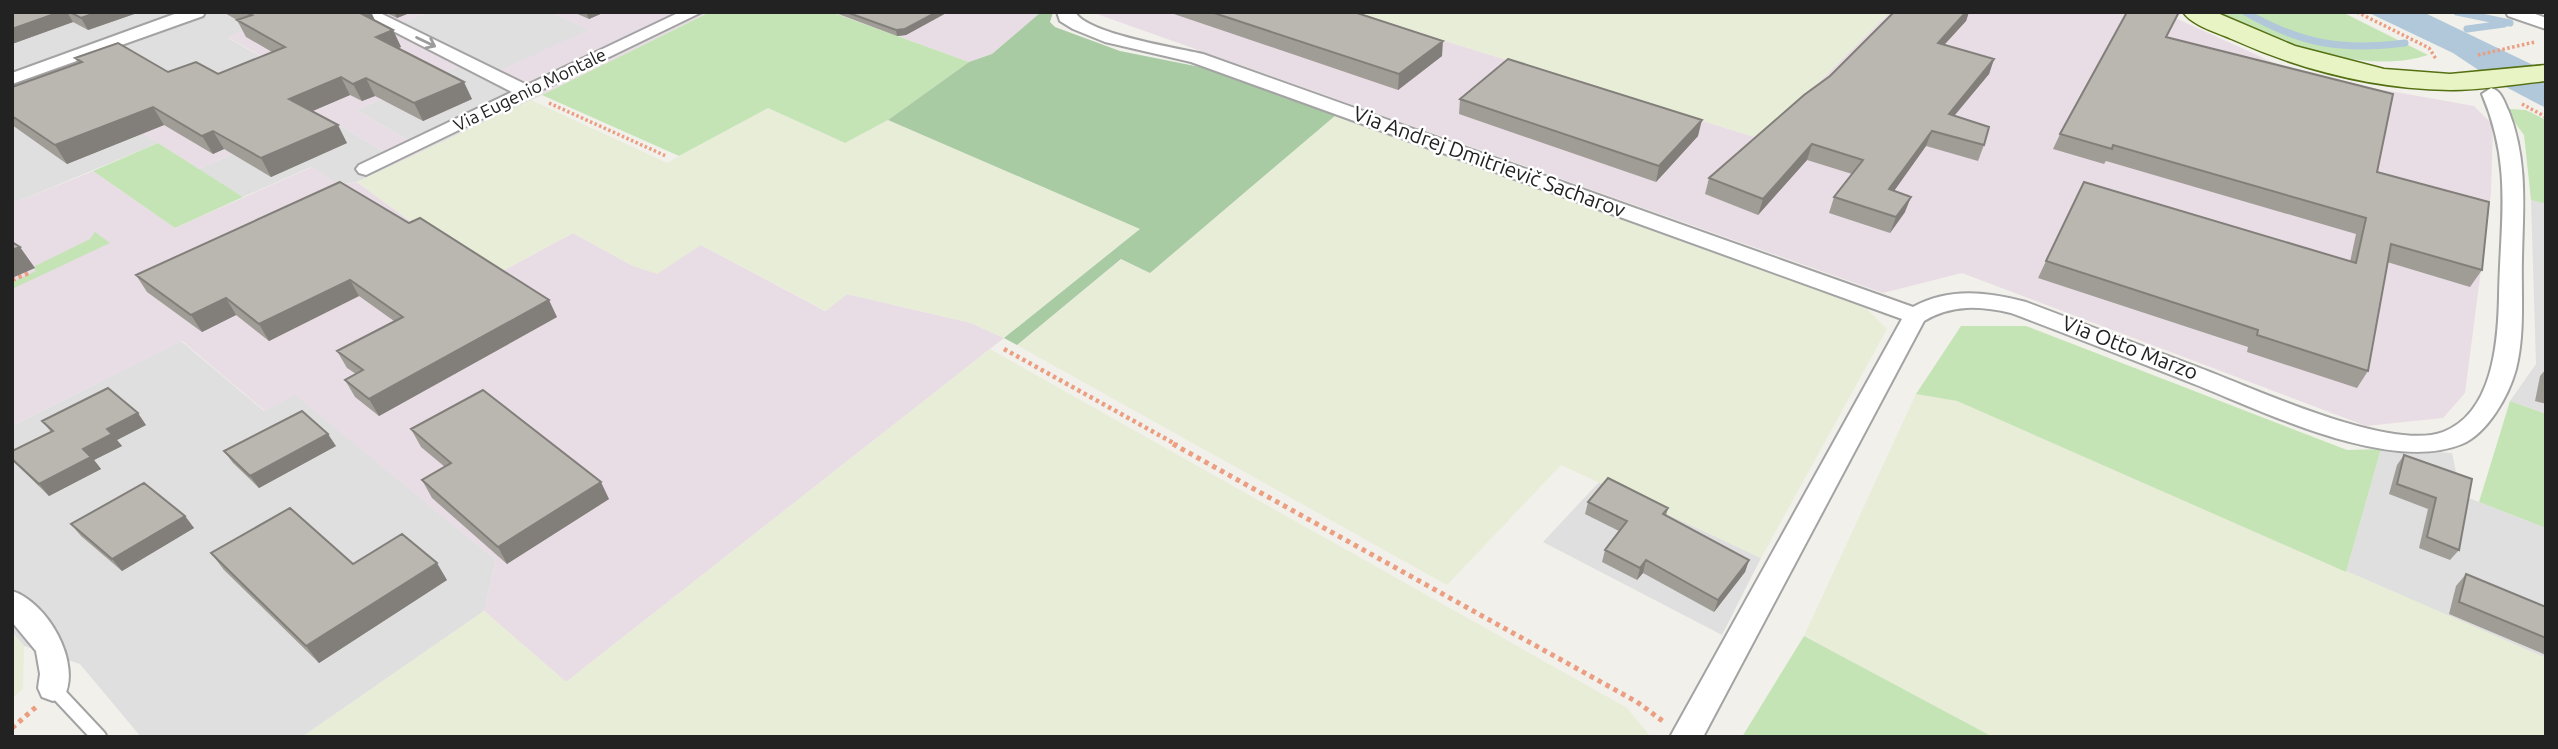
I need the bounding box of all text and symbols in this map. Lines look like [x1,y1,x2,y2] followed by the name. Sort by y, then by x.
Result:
[415,36,436,50] one-way arrow
[450,44,609,135] street label: Via Eugenio Montale
[1350,101,1629,222] street label: Via Andrej Dmitrievič Sacharov
[2059,310,2202,384] street label: Via Otto Marzo

